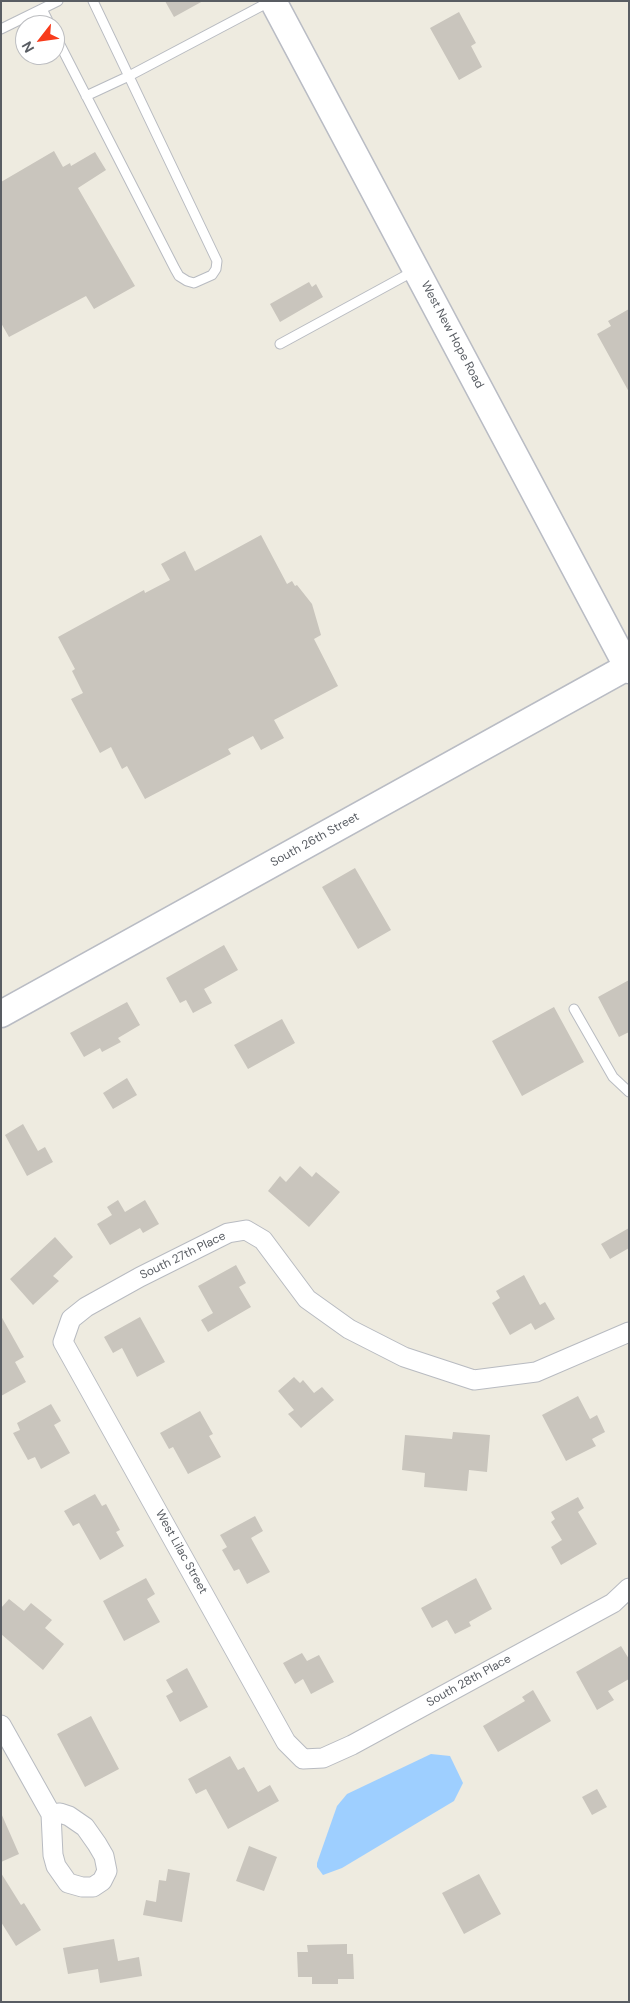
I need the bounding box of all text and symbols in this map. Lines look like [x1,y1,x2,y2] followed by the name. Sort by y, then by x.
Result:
[15,15,65,65] north arrow
[18,38,38,56] text: N
[418,279,486,391] street label: West New Hope Road
[268,810,362,870] street label: South 26th Street
[138,1229,228,1283] street label: South 27th Place
[152,1507,210,1597] street label: West Lilac Street
[424,1652,514,1710] street label: South 28th Place

